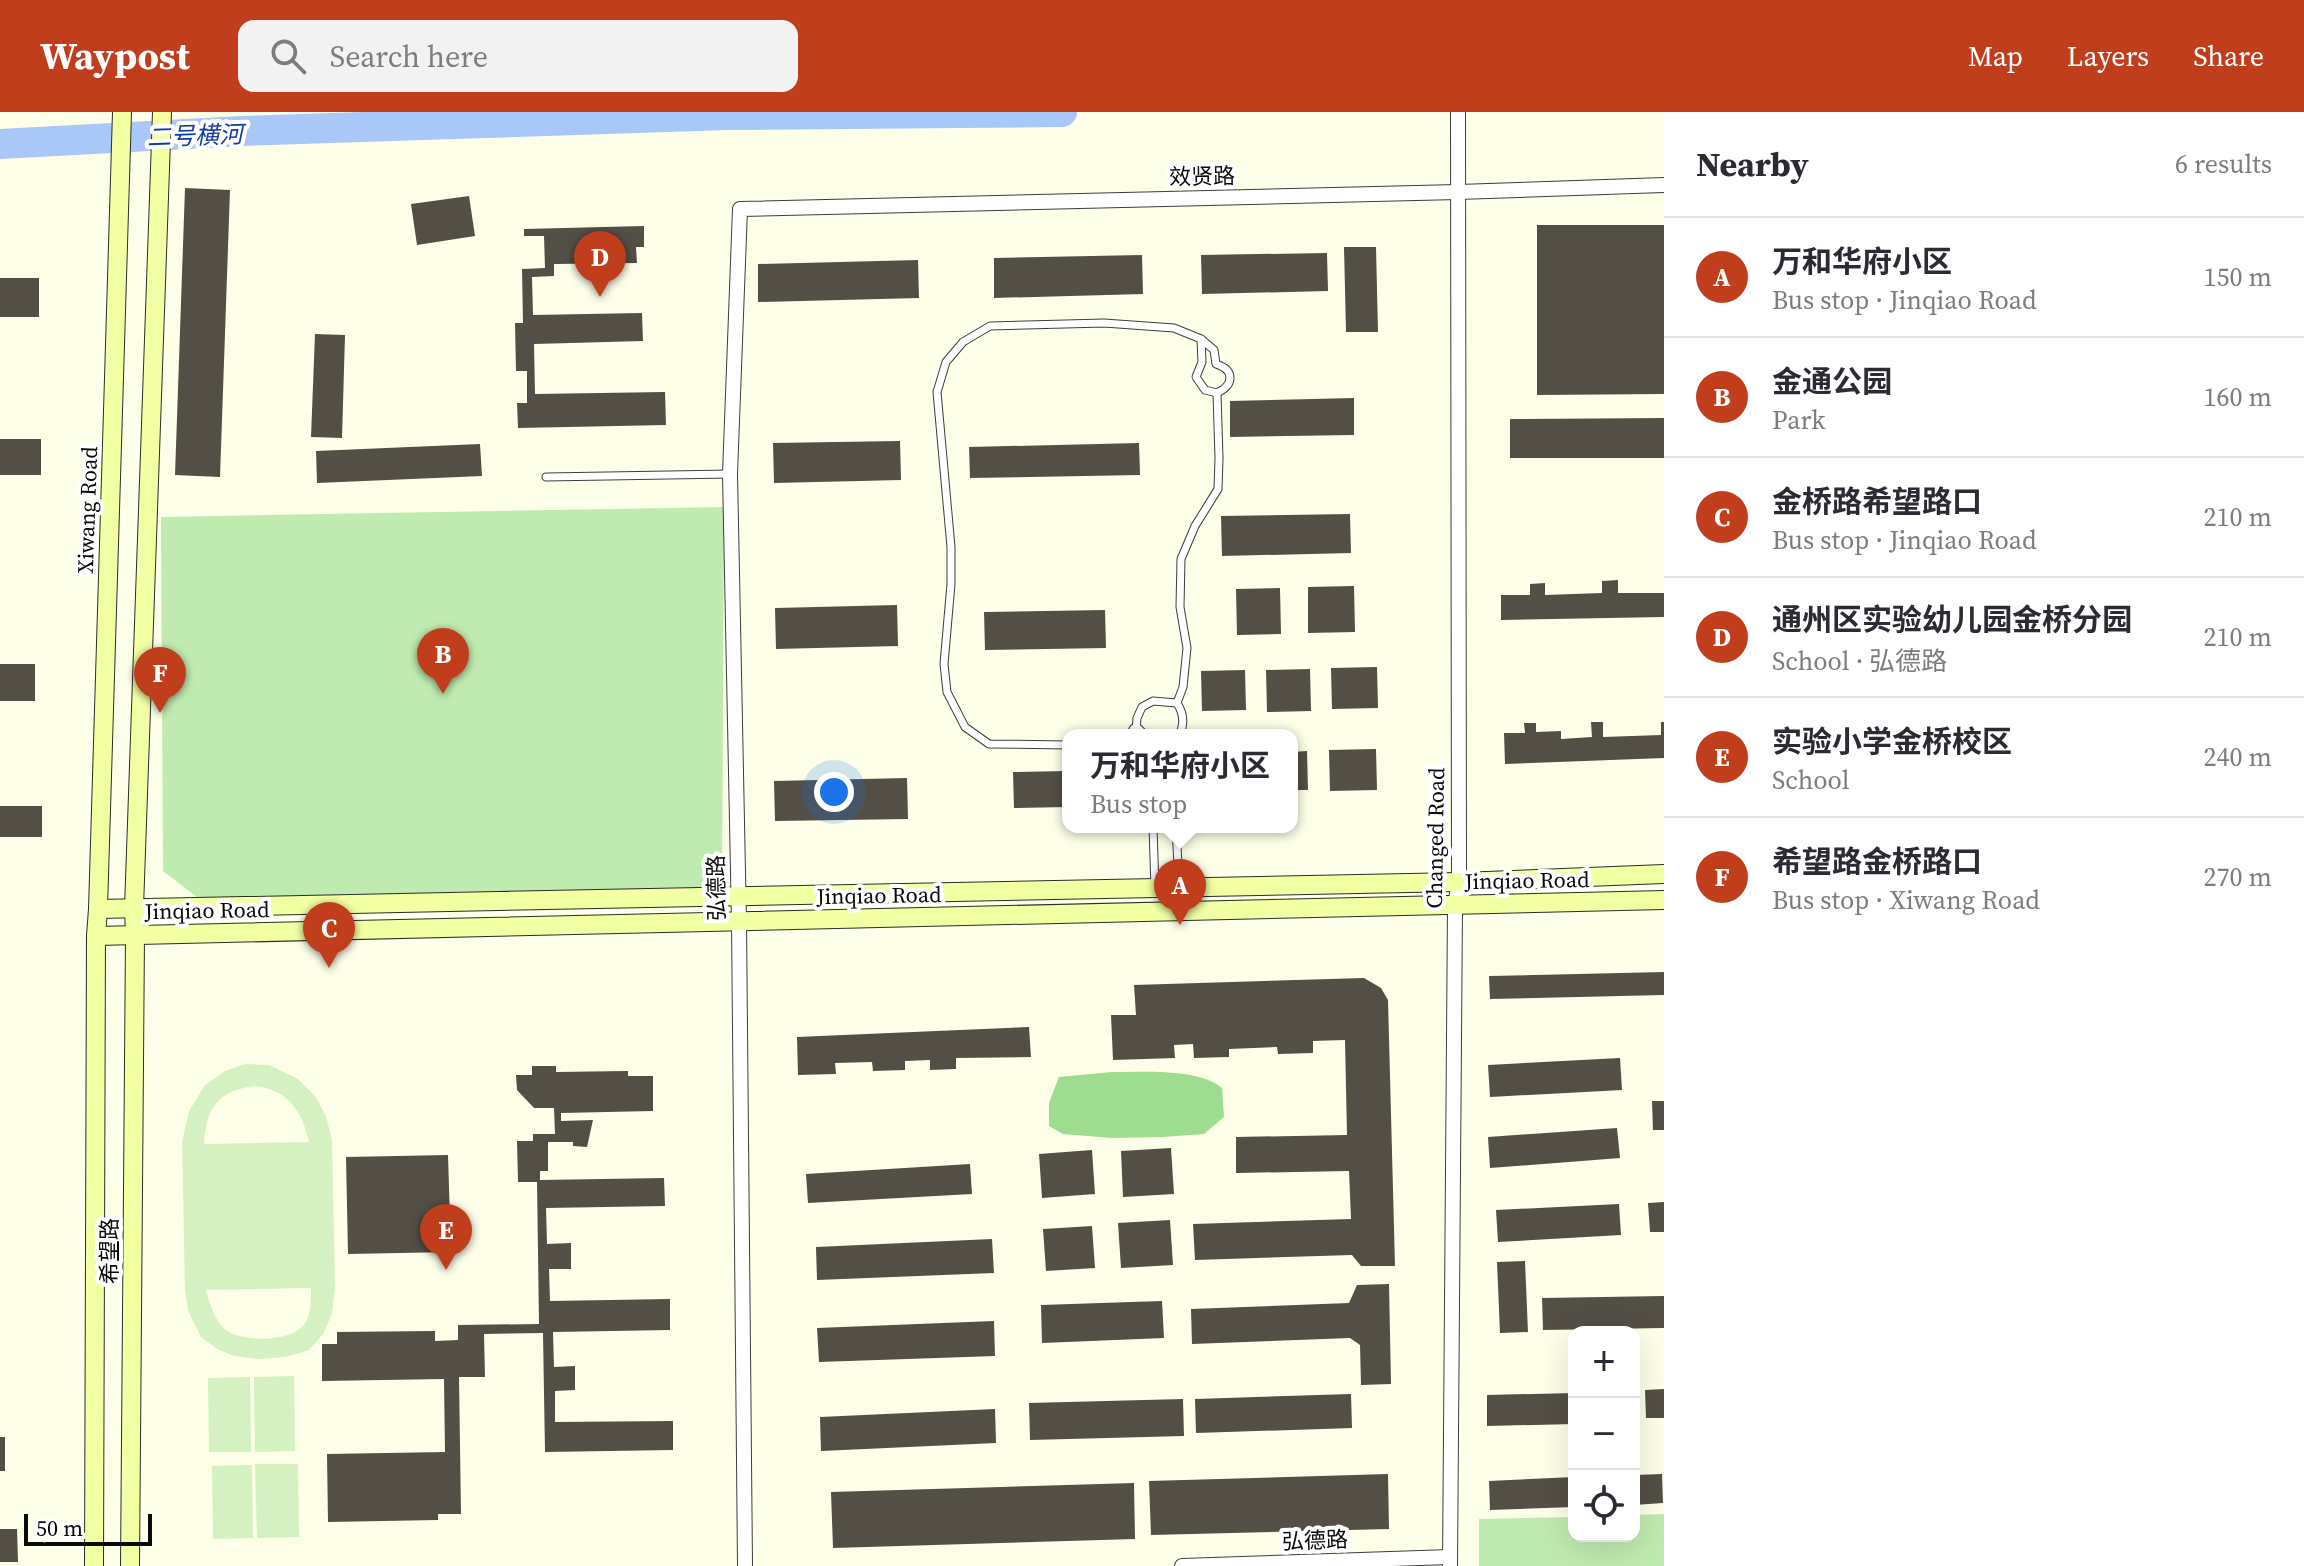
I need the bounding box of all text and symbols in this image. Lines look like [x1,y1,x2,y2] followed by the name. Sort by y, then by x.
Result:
[238,20,798,92] search box
[40,30,190,82] text: Waypost
[266,34,310,78] icon: search
[330,36,488,77] text: Search here
[1968,37,2023,75] text: Map
[2067,37,2149,75] text: Layers
[2193,37,2264,75] text: Share
[146,117,248,154] water label: 二号横河
[1696,141,1809,187] text: Nearby
[2175,146,2272,182] text: 6 results
[1169,160,1235,192] street label: 效贤路
[574,231,626,297] pin: D
[1772,241,1952,282] text: 万和华府小区
[1713,259,1731,295] text: A
[2204,259,2272,295] text: 150 m
[1772,282,2037,318] text: Bus stop · Jinqiao Road
[1772,361,1892,402] text: 金通公园
[1714,379,1730,415] text: B
[2204,379,2272,415] text: 160 m
[1772,402,1825,438] text: Park
[70,445,104,574] street label: Xiwang Road
[1772,481,1982,522] text: 金桥路希望路口
[1714,499,1730,535] text: C
[2204,499,2272,535] text: 210 m
[1772,522,2037,558] text: Bus stop · Jinqiao Road
[1772,599,2132,640] text: 通州区实验幼儿园金桥分园
[1713,619,1731,655] text: D
[2204,619,2272,655] text: 210 m
[417,628,469,694] pin: B
[1772,643,1947,679] text: School · 弘德路
[134,647,186,713] pin: F
[1772,721,2012,762] text: 实验小学金桥校区
[1062,729,1298,833] popup
[1714,739,1730,775] text: E
[2204,739,2272,775] text: 240 m
[1090,745,1270,786] text: 万和华府小区
[1772,762,1849,798] text: School
[1419,767,1451,909] street label: Changed Road
[814,772,854,812] your location
[1090,786,1187,822] text: Bus stop
[1772,841,1982,882] text: 希望路金桥路口
[700,855,732,921] street label: 弘德路
[1154,859,1206,925] pin: A
[1714,859,1730,895] text: F
[2204,859,2272,895] text: 270 m
[1463,864,1590,896] street label: Jinqiao Road
[815,879,942,911] street label: Jinqiao Road
[1772,882,2040,918] text: Bus stop · Xiwang Road
[143,894,270,926] street label: Jinqiao Road
[303,902,355,968] pin: C
[420,1204,472,1270] pin: E
[94,1218,124,1284] street label: 希望路
[1568,1326,1640,1542] map controls
[1568,1326,1640,1398] button: +
[1568,1398,1640,1470] button: −
[1568,1470,1640,1542] button: locate
[24,1510,152,1546] scale bar
[36,1513,83,1543] text: 50 m
[1281,1524,1349,1556] street label: 弘德路

